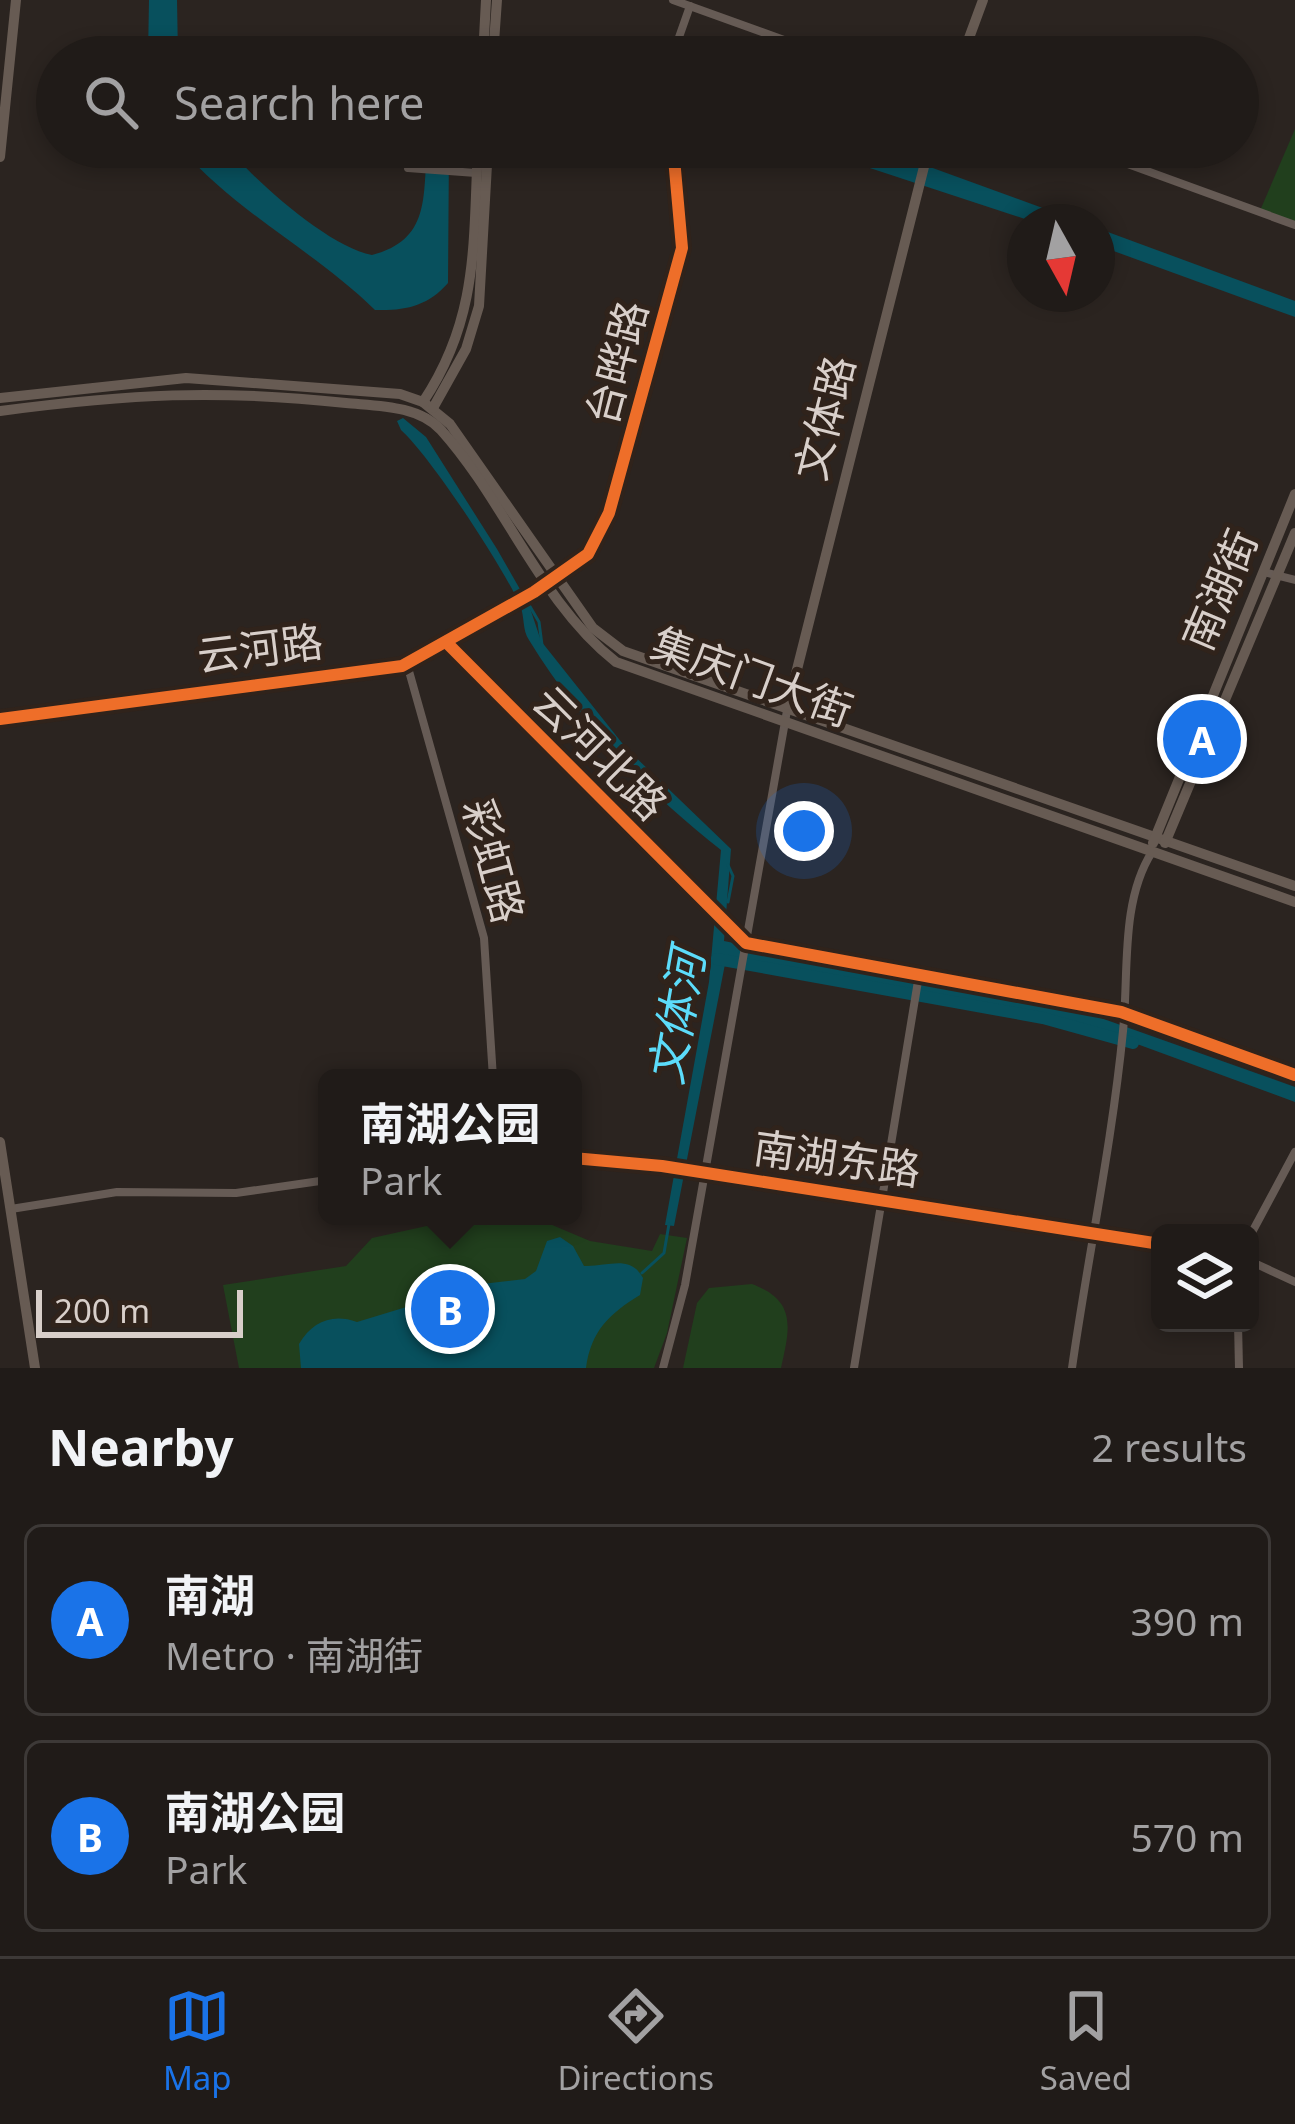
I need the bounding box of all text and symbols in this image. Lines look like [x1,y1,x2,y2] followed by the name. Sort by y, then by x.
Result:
[36,36,1259,168] search box
[78,69,144,135] icon: search
[174,72,424,133] text: Search here
[1007,204,1115,312] north arrow
[572,294,659,431] street label: 台晔路
[781,350,866,486] street label: 文体路
[1168,520,1269,659] street label: 南湖街
[194,612,326,683] street label: 云河路
[644,613,861,738] street label: 集庆门大街
[522,672,681,831] street label: 云河北路
[1163,694,1241,784] pin: A
[451,792,538,929] street label: 彩虹路
[774,801,834,861] your location
[634,937,719,1089] water label: 文体河
[318,1069,582,1225] popup
[360,1092,540,1153] text: 南湖公园
[750,1118,924,1197] street label: 南湖东路
[360,1153,442,1206] text: Park
[1151,1224,1259,1332] map controls
[1151,1224,1259,1332] button: layers
[411,1264,489,1354] pin: B
[36,1284,243,1337] scale bar
[54,1288,150,1333] text: 200 m
[48,1411,234,1481] text: Nearby
[1092,1420,1247,1473] text: 2 results
[165,1564,255,1625] text: 南湖
[77,1594,104,1647] text: A
[1130,1594,1244,1647] text: 390 m
[165,1628,423,1681] text: Metro · 南湖街
[165,1781,345,1842] text: 南湖公园
[77,1810,103,1863] text: B
[1130,1810,1244,1863] text: 570 m
[165,1842,247,1895] text: Park
[163,1983,232,2100] tab: Map
[557,1983,714,2100] tab: Directions
[1040,1983,1132,2100] tab: Saved

